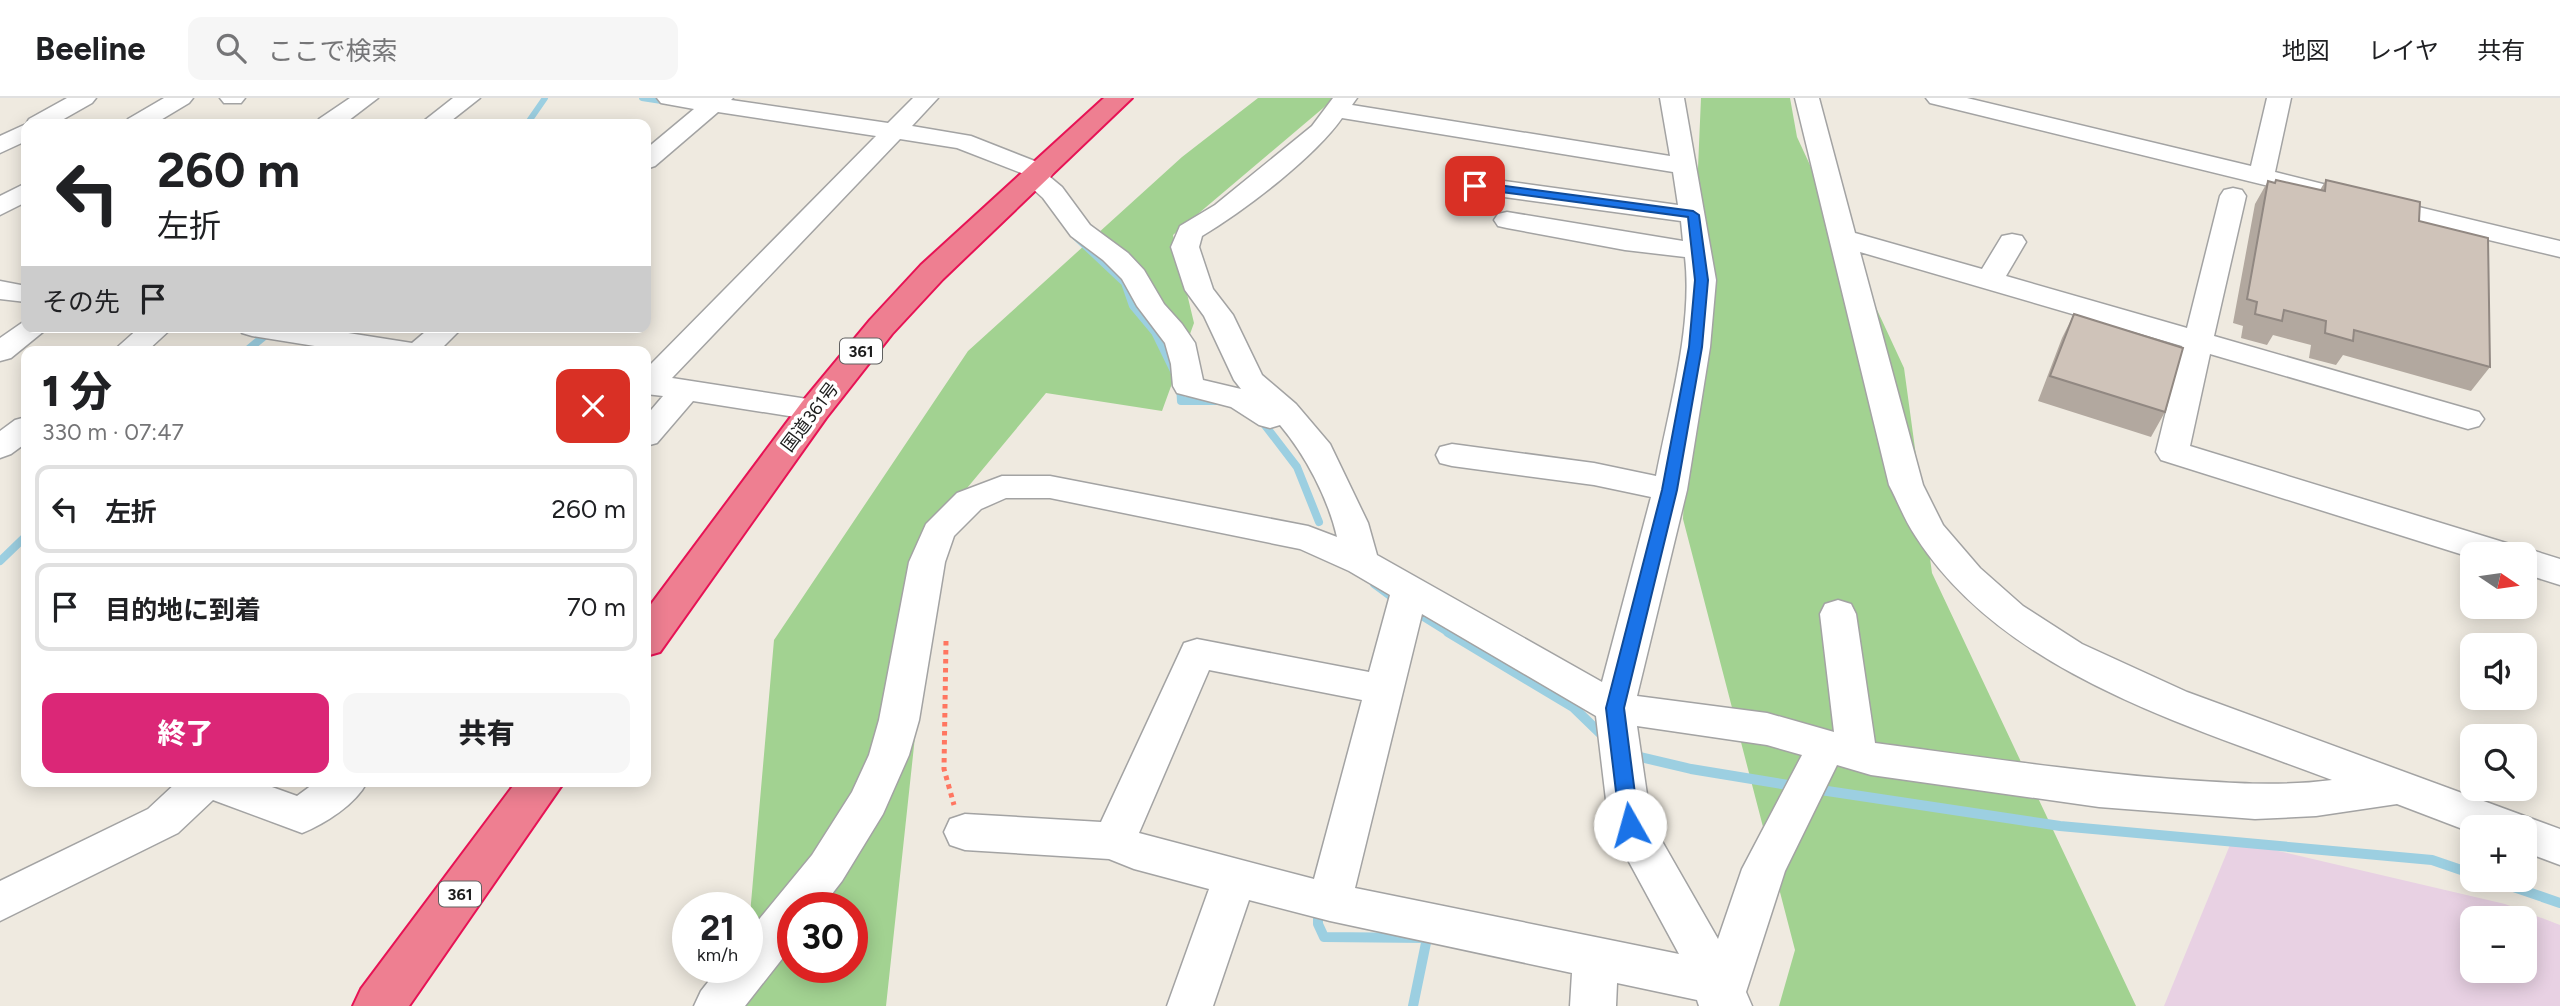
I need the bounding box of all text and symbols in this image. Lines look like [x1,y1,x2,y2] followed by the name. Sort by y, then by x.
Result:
[188,17,678,80] search box
[35,29,146,68] text: Beeline
[212,29,250,67] icon: search
[268,35,398,67] text: ここで検索
[2282,36,2330,65] text: 地図
[2368,36,2439,65] text: レイヤ
[2477,36,2525,65] text: 共有
[157,140,300,199] text: 260 m
[42,147,133,238] icon: left
[1445,156,1505,216] pin
[1456,167,1494,205] icon: arrive
[157,207,221,245] text: 左折
[134,280,172,318] icon: arrive
[42,286,120,318] text: その先
[840,339,882,364] road number: 361
[42,366,112,417] text: 1 分
[556,369,630,443] button: close
[777,378,843,456] street label: 国道361号
[42,418,184,446] text: 330 m · 07:47
[46,490,84,528] icon: left
[552,493,626,525] text: 260 m
[105,496,157,528] text: 左折
[2460,542,2538,620] north arrow
[2460,542,2537,983] map controls
[46,588,84,626] icon: arrive
[567,591,626,623] text: 70 m
[105,594,261,626] text: 目的地に到着
[2460,633,2537,710] button: sound
[42,693,329,773] button: 終了
[343,693,630,773] button: 共有
[2460,724,2537,801] button: search
[1593,788,1667,862] position arrow
[2460,815,2537,892] button: +
[439,881,481,906] road number: 361
[777,892,868,983] speed limit sign: 30
[2460,906,2537,983] button: −
[700,907,735,949] text: 21
[697,944,738,966] text: km/h

